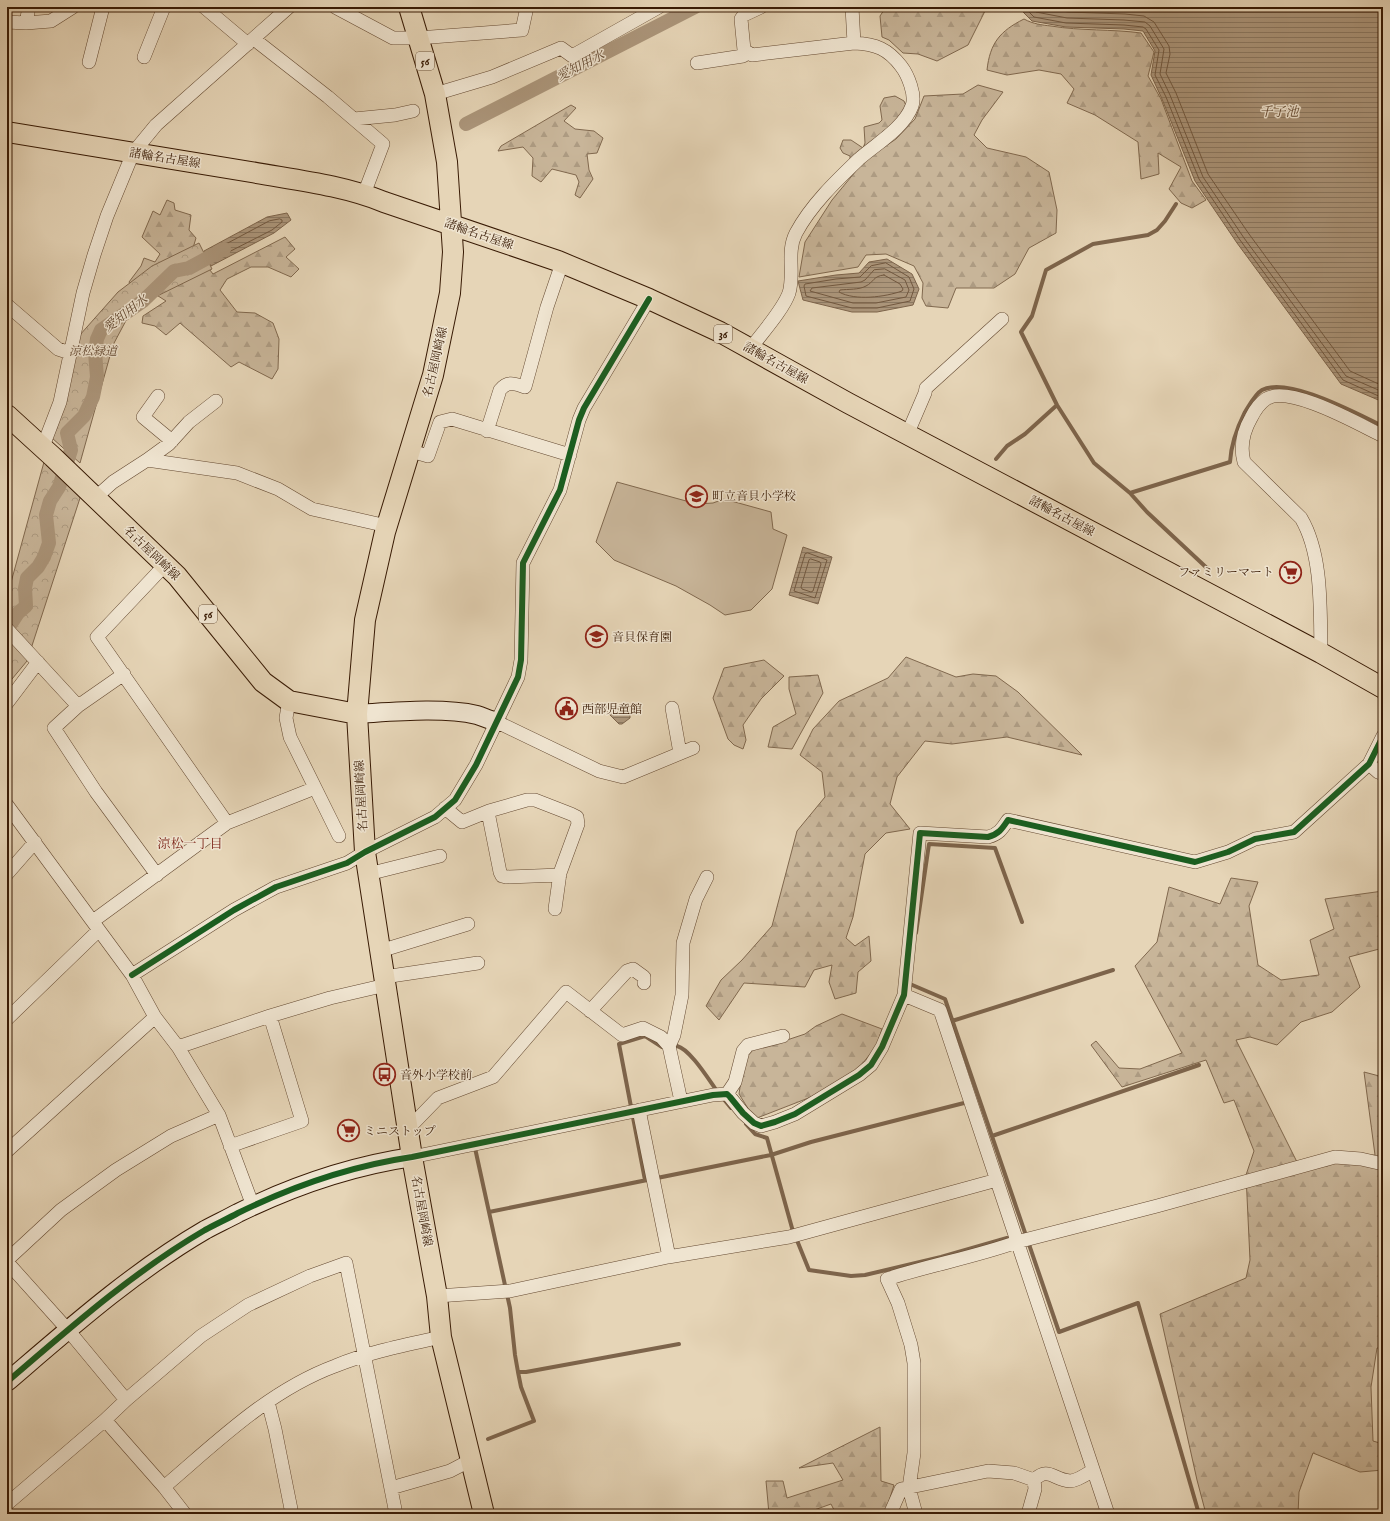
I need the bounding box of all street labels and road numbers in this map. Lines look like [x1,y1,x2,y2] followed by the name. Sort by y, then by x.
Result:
[416,52,434,70] road number: 56
[128,145,202,172] street label: 諸輪名古屋線
[442,216,515,253] street label: 諸輪名古屋線
[420,325,451,399] street label: 名古屋岡崎線
[714,325,732,343] road number: 36
[741,339,811,387] street label: 諸輪名古屋線
[1026,493,1097,540] street label: 諸輪名古屋線
[121,523,183,584] street label: 名古屋岡崎線
[199,605,217,623] road number: 56
[352,760,371,832] street label: 名古屋岡崎線
[408,1174,435,1248] street label: 名古屋岡崎線

